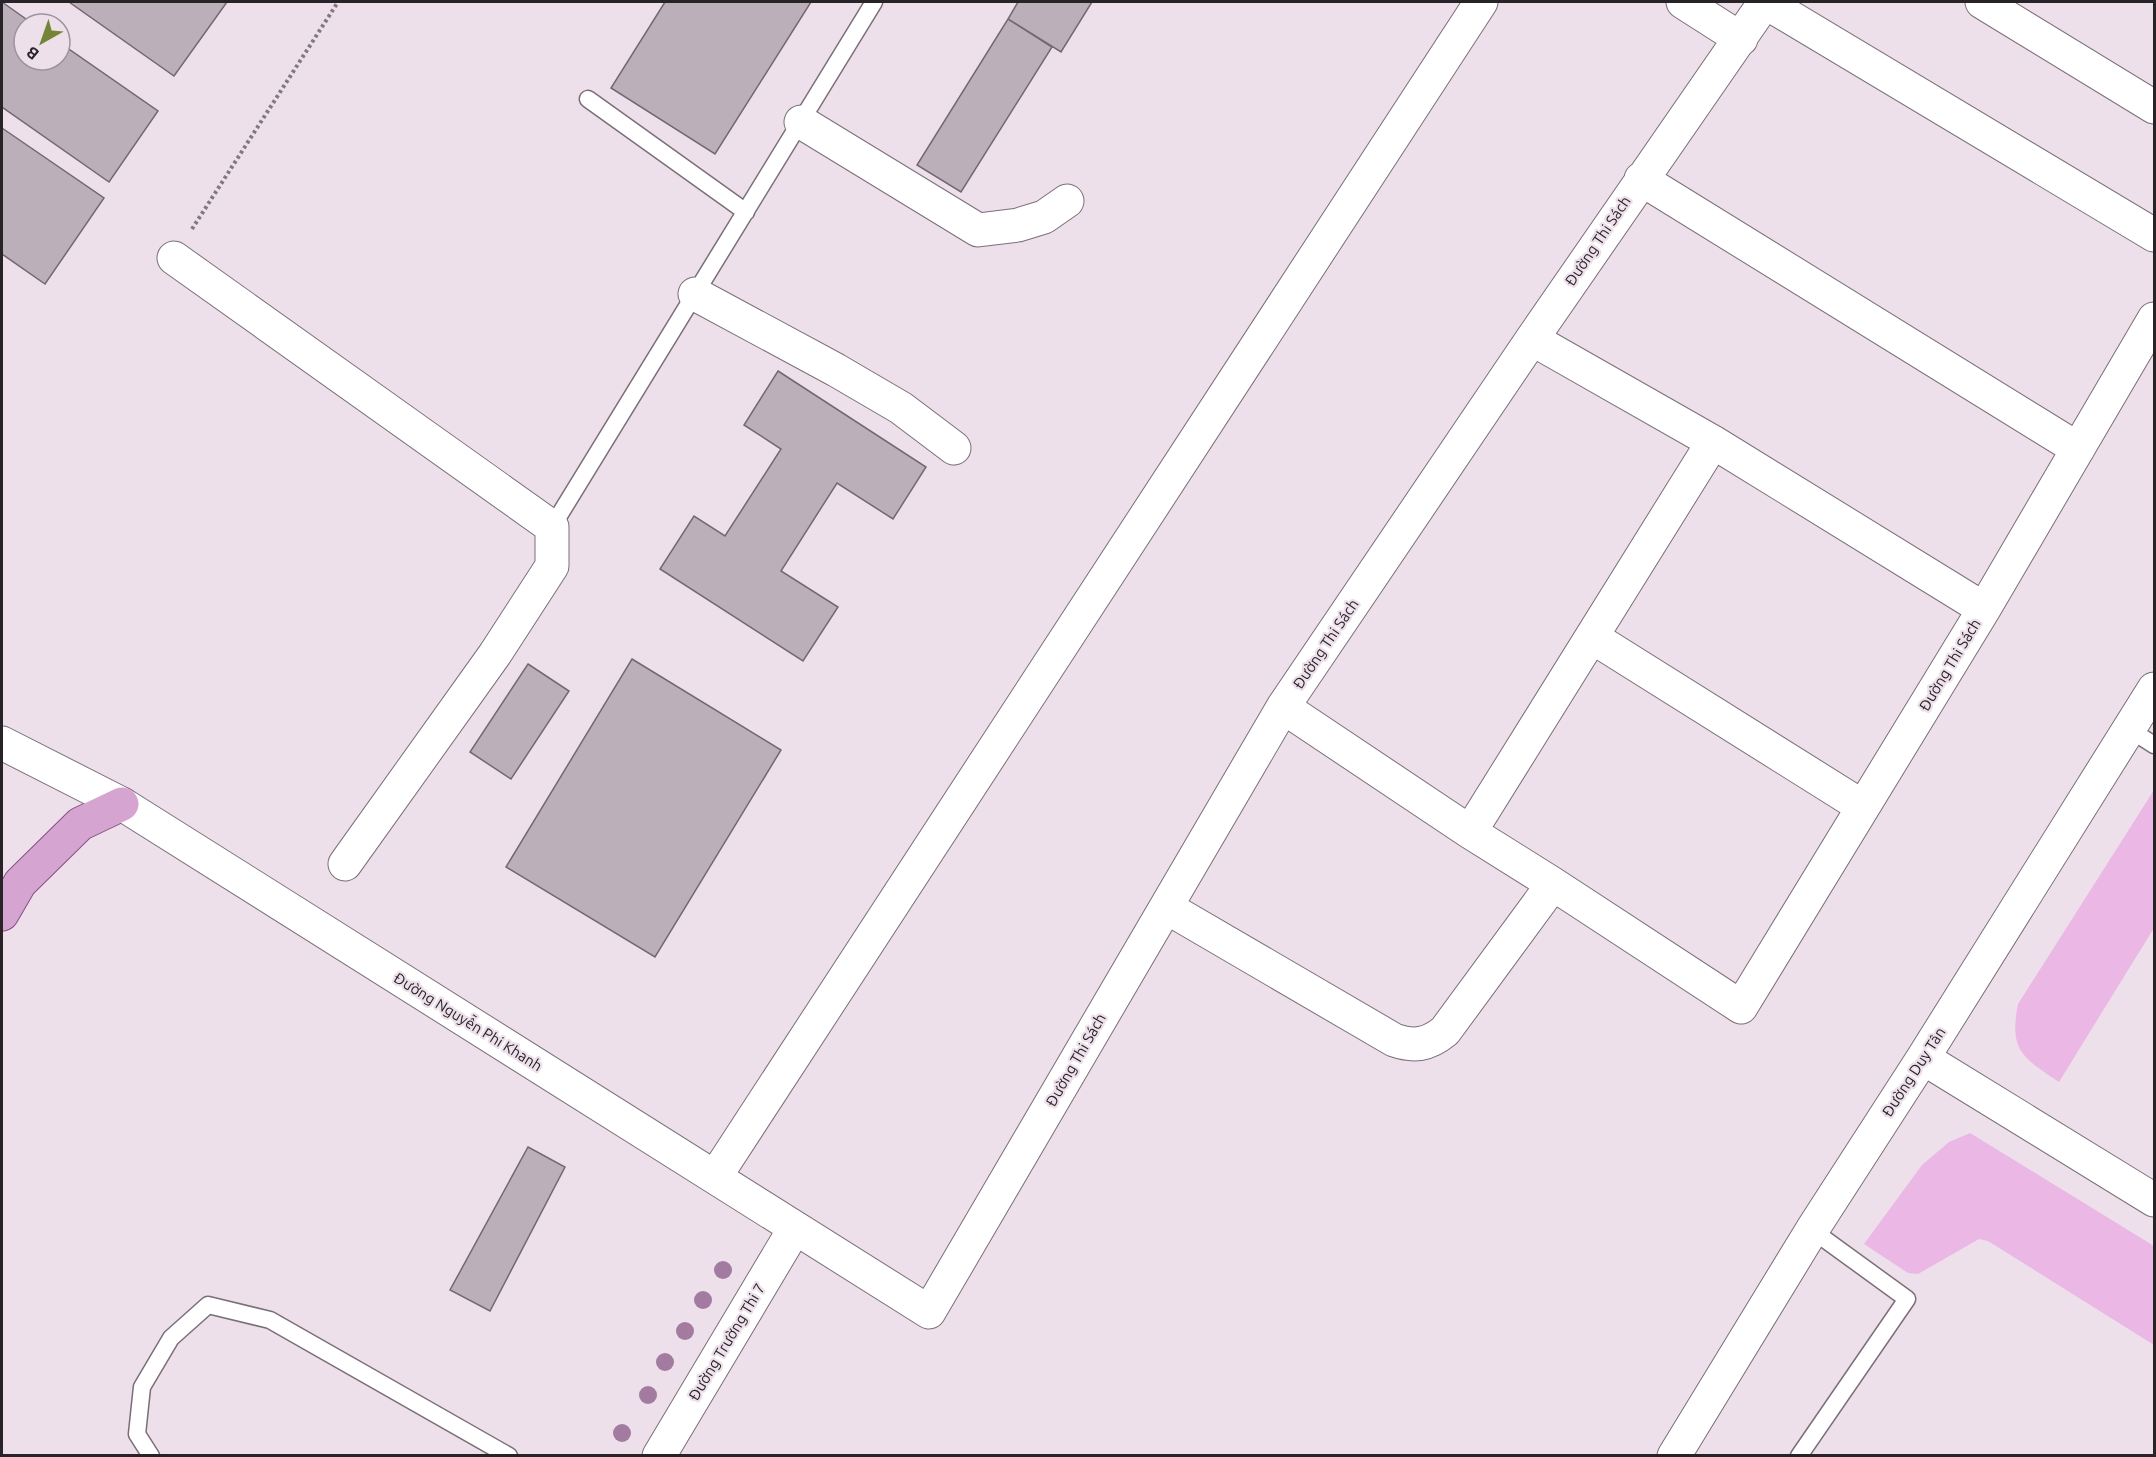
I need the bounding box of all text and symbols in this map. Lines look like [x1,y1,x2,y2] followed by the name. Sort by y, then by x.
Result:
[12,12,72,72] north arrow
[23,43,42,64] text: B
[1561,193,1634,289] street label: Đường Thi Sách
[1289,596,1362,692] street label: Đường Thi Sách
[1915,616,1984,714] street label: Đường Thi Sách
[391,967,546,1074] street label: Đường Nguyễn Phi Khanh
[1042,1010,1109,1109] street label: Đường Thi Sách
[1878,1024,1949,1120] street label: Đường Duy Tân
[685,1280,768,1403] street label: Đường Trường Thi 7

